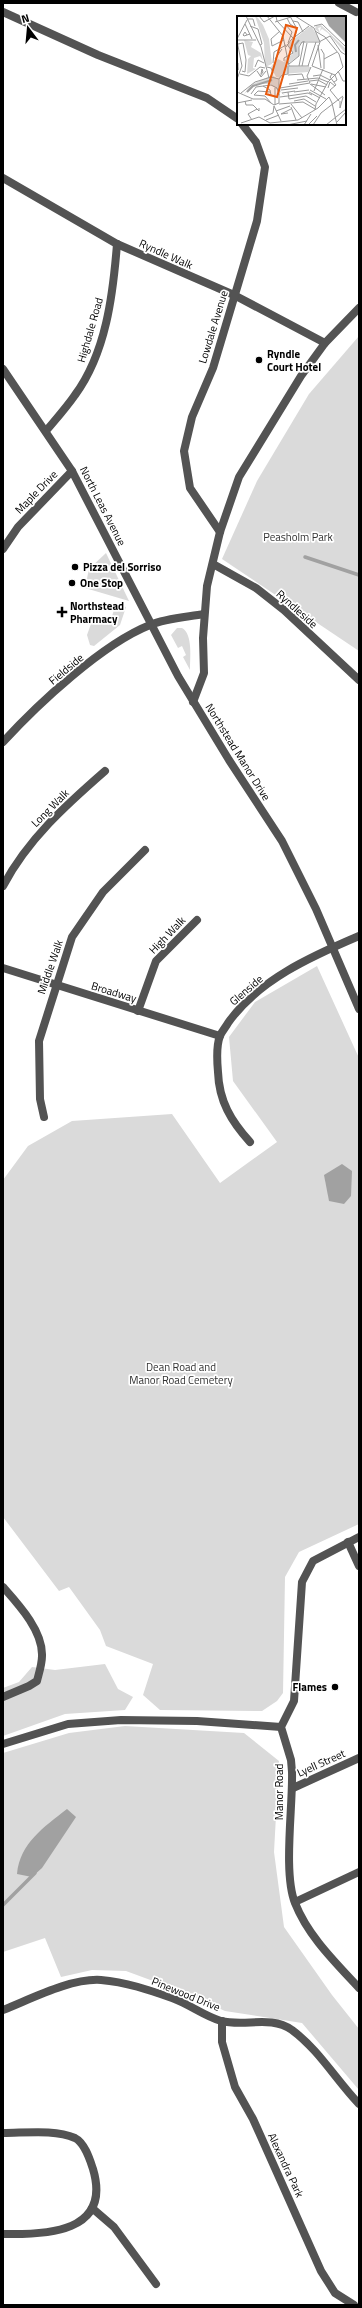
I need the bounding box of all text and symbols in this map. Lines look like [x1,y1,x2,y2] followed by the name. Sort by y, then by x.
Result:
[8,8,48,48] north arrow
[19,10,31,27] text: N
[237,16,346,125] inset map
[137,235,196,273] street label: Ryndle Walk
[194,288,232,365] street label: Lowdale Avenue
[73,295,107,364] street label: Highdale Road
[267,346,321,375] place label: Ryndle Court Hotel
[254,355,264,365] marker: Ryndle Court Hotel
[76,463,130,549] street label: North Leas Avenue
[11,466,61,517] street label: Maple Drive
[263,529,334,545] park label: Peasholm Park
[83,559,161,575] place label: Pizza del Sorriso
[70,562,80,572] marker: Pizza del Sorriso
[80,575,123,591] place label: One Stop
[67,578,77,588] marker: One Stop
[273,586,322,632] street label: Ryndleside
[70,598,124,627] place label: Northstead Pharmacy
[57,607,67,617] marker: Northstead Pharmacy
[45,649,87,688] street label: Fieldside
[202,700,275,804] street label: Northstead Manor Drive
[27,785,73,831] street label: Long Walk
[145,912,189,957] street label: High Walk
[33,937,67,996] street label: Middle Walk
[226,971,267,1009] street label: Glenside
[89,978,139,1007] street label: Broadway
[129,1359,233,1388] park label: Dean Road and Manor Road Cemetery
[293,1679,327,1695] place label: Flames
[330,1682,340,1692] marker: Flames
[294,1745,348,1781] street label: Lyell Street
[271,1764,287,1820] street label: Manor Road
[149,1973,223,2015] street label: Pinewood Drive
[264,2130,308,2201] street label: Alexandra Park

